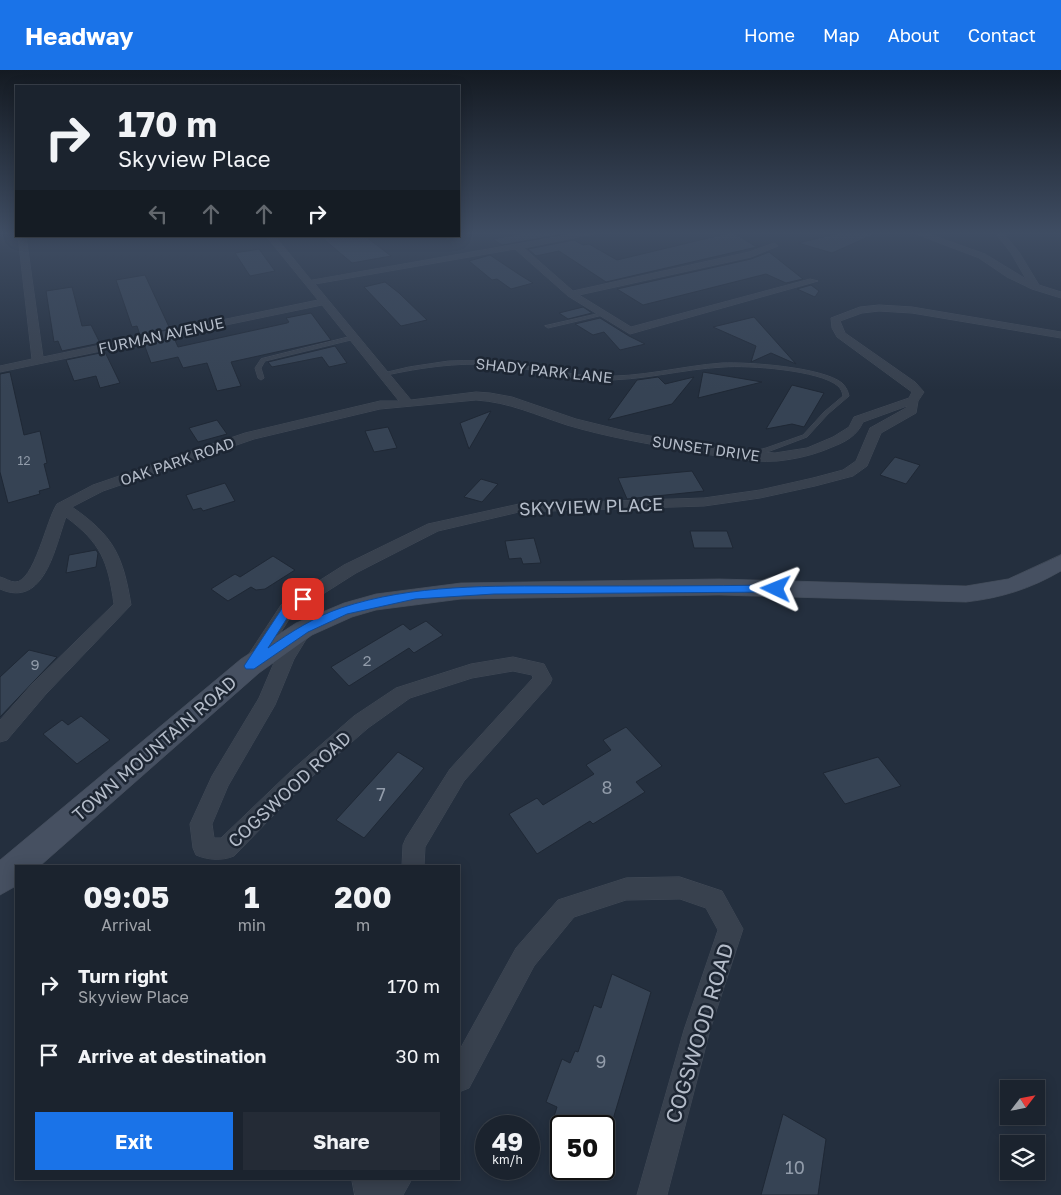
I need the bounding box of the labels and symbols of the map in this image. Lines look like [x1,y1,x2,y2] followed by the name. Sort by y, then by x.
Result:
[97,313,225,357] street label: FURMAN AVENUE
[475,354,613,386] street label: SHADY PARK LANE
[651,432,761,464] street label: SUNSET DRIVE
[118,433,236,489] street label: OAK PARK ROAD
[18,453,30,468] house number: 12
[519,492,663,520] street label: SKYVIEW PLACE
[749,562,801,614] position arrow
[282,578,324,620] pin
[363,651,371,669] house number: 2
[30,655,40,673] house number: 9
[67,671,241,825] street label: TOWN MOUNTAIN ROAD
[223,726,355,852] street label: COGSWOOD ROAD
[602,776,612,798] house number: 8
[376,783,386,805] house number: 7
[659,940,739,1126] street label: COGSWOOD ROAD
[596,1050,606,1072] house number: 9
[1000,1080,1045,1125] north arrow
[550,1115,615,1180] speed limit sign: 50
[785,1156,805,1178] house number: 10

